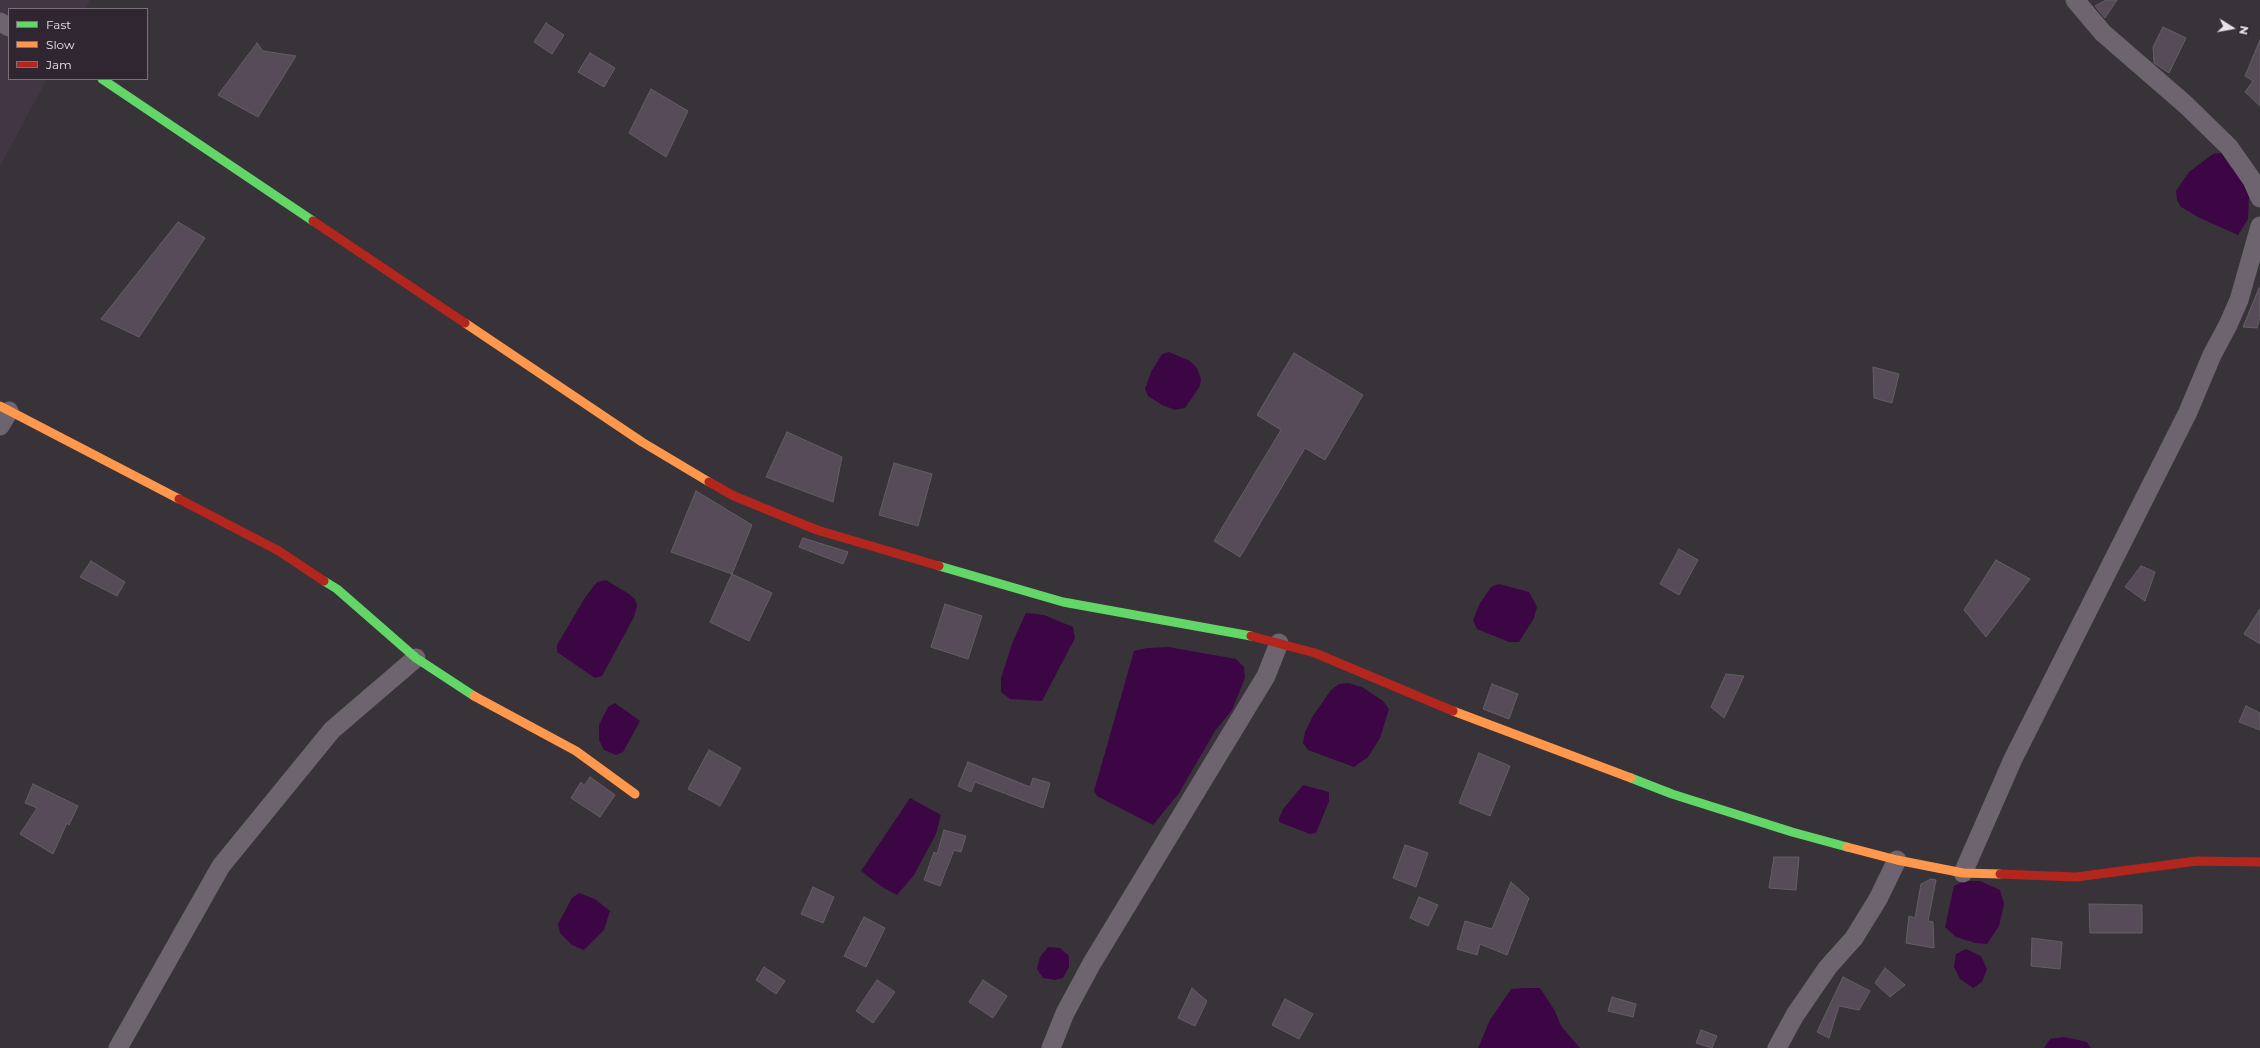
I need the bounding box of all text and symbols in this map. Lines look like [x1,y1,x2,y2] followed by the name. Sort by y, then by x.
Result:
[8,8,148,80] legend
[2212,8,2252,48] north arrow
[46,17,71,32] text: Fast
[2236,25,2252,36] text: N
[46,37,75,52] text: Slow
[46,57,72,72] text: Jam

